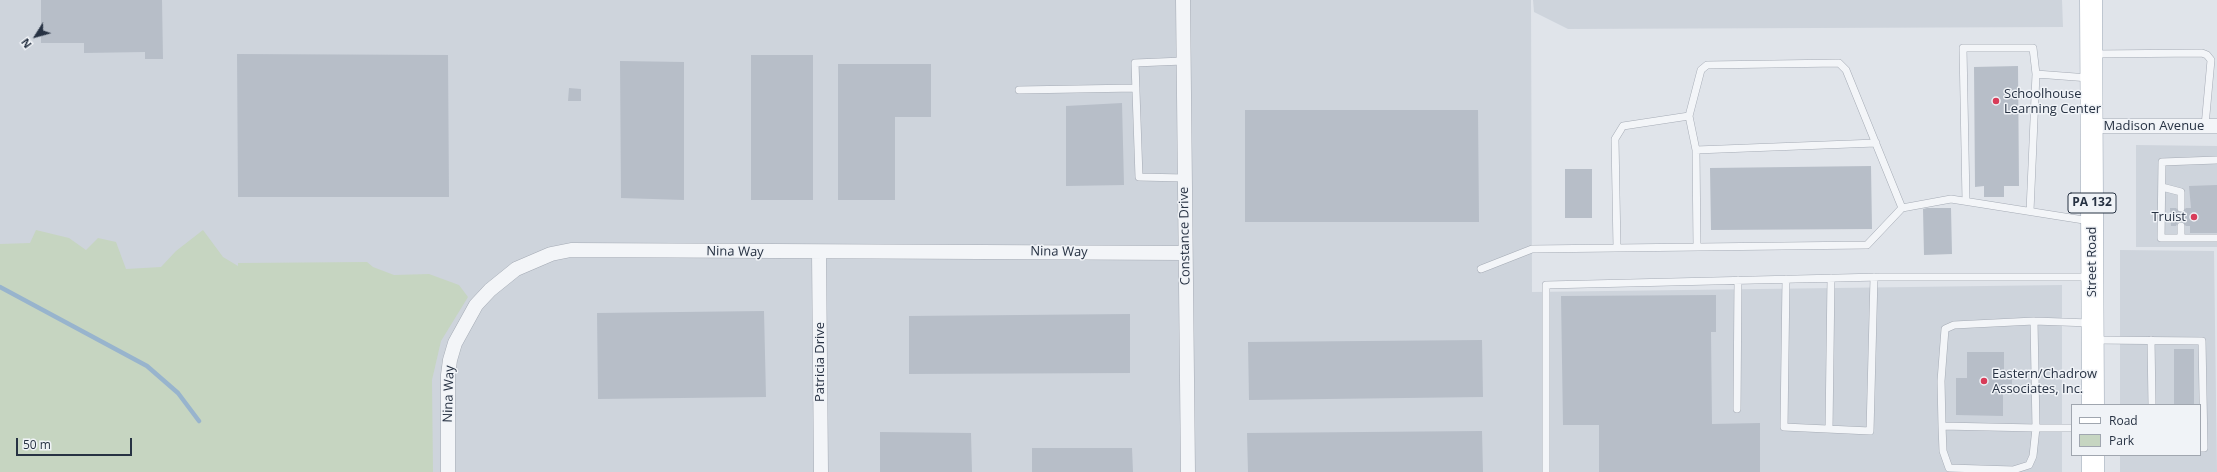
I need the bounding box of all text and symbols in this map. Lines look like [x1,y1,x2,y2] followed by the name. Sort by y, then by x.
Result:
[16,16,56,56] north arrow
[17,35,35,52] text: N
[2004,86,2101,117] place label: Schoolhouse Learning Center
[1991,96,2001,106] marker: Schoolhouse Learning Center
[2104,118,2204,134] street label: Madison Avenue
[1176,187,1194,285] street label: Constance Drive
[2068,193,2116,213] road number: PA 132
[2151,209,2186,225] place label: Truist
[2189,212,2199,222] marker: Truist
[2084,227,2100,297] street label: Street Road
[706,244,764,260] street label: Nina Way
[1030,244,1088,260] street label: Nina Way
[812,322,828,402] street label: Patricia Drive
[440,365,458,423] street label: Nina Way
[1992,366,2097,397] place label: Eastern/Chadrow Associates, Inc.
[1979,376,1989,386] marker: Eastern/Chadrow Associates, Inc.
[2071,404,2201,456] legend
[2109,412,2138,429] text: Road
[18,430,134,456] scale bar
[2109,432,2134,449] text: Park
[23,436,51,453] text: 50 m

